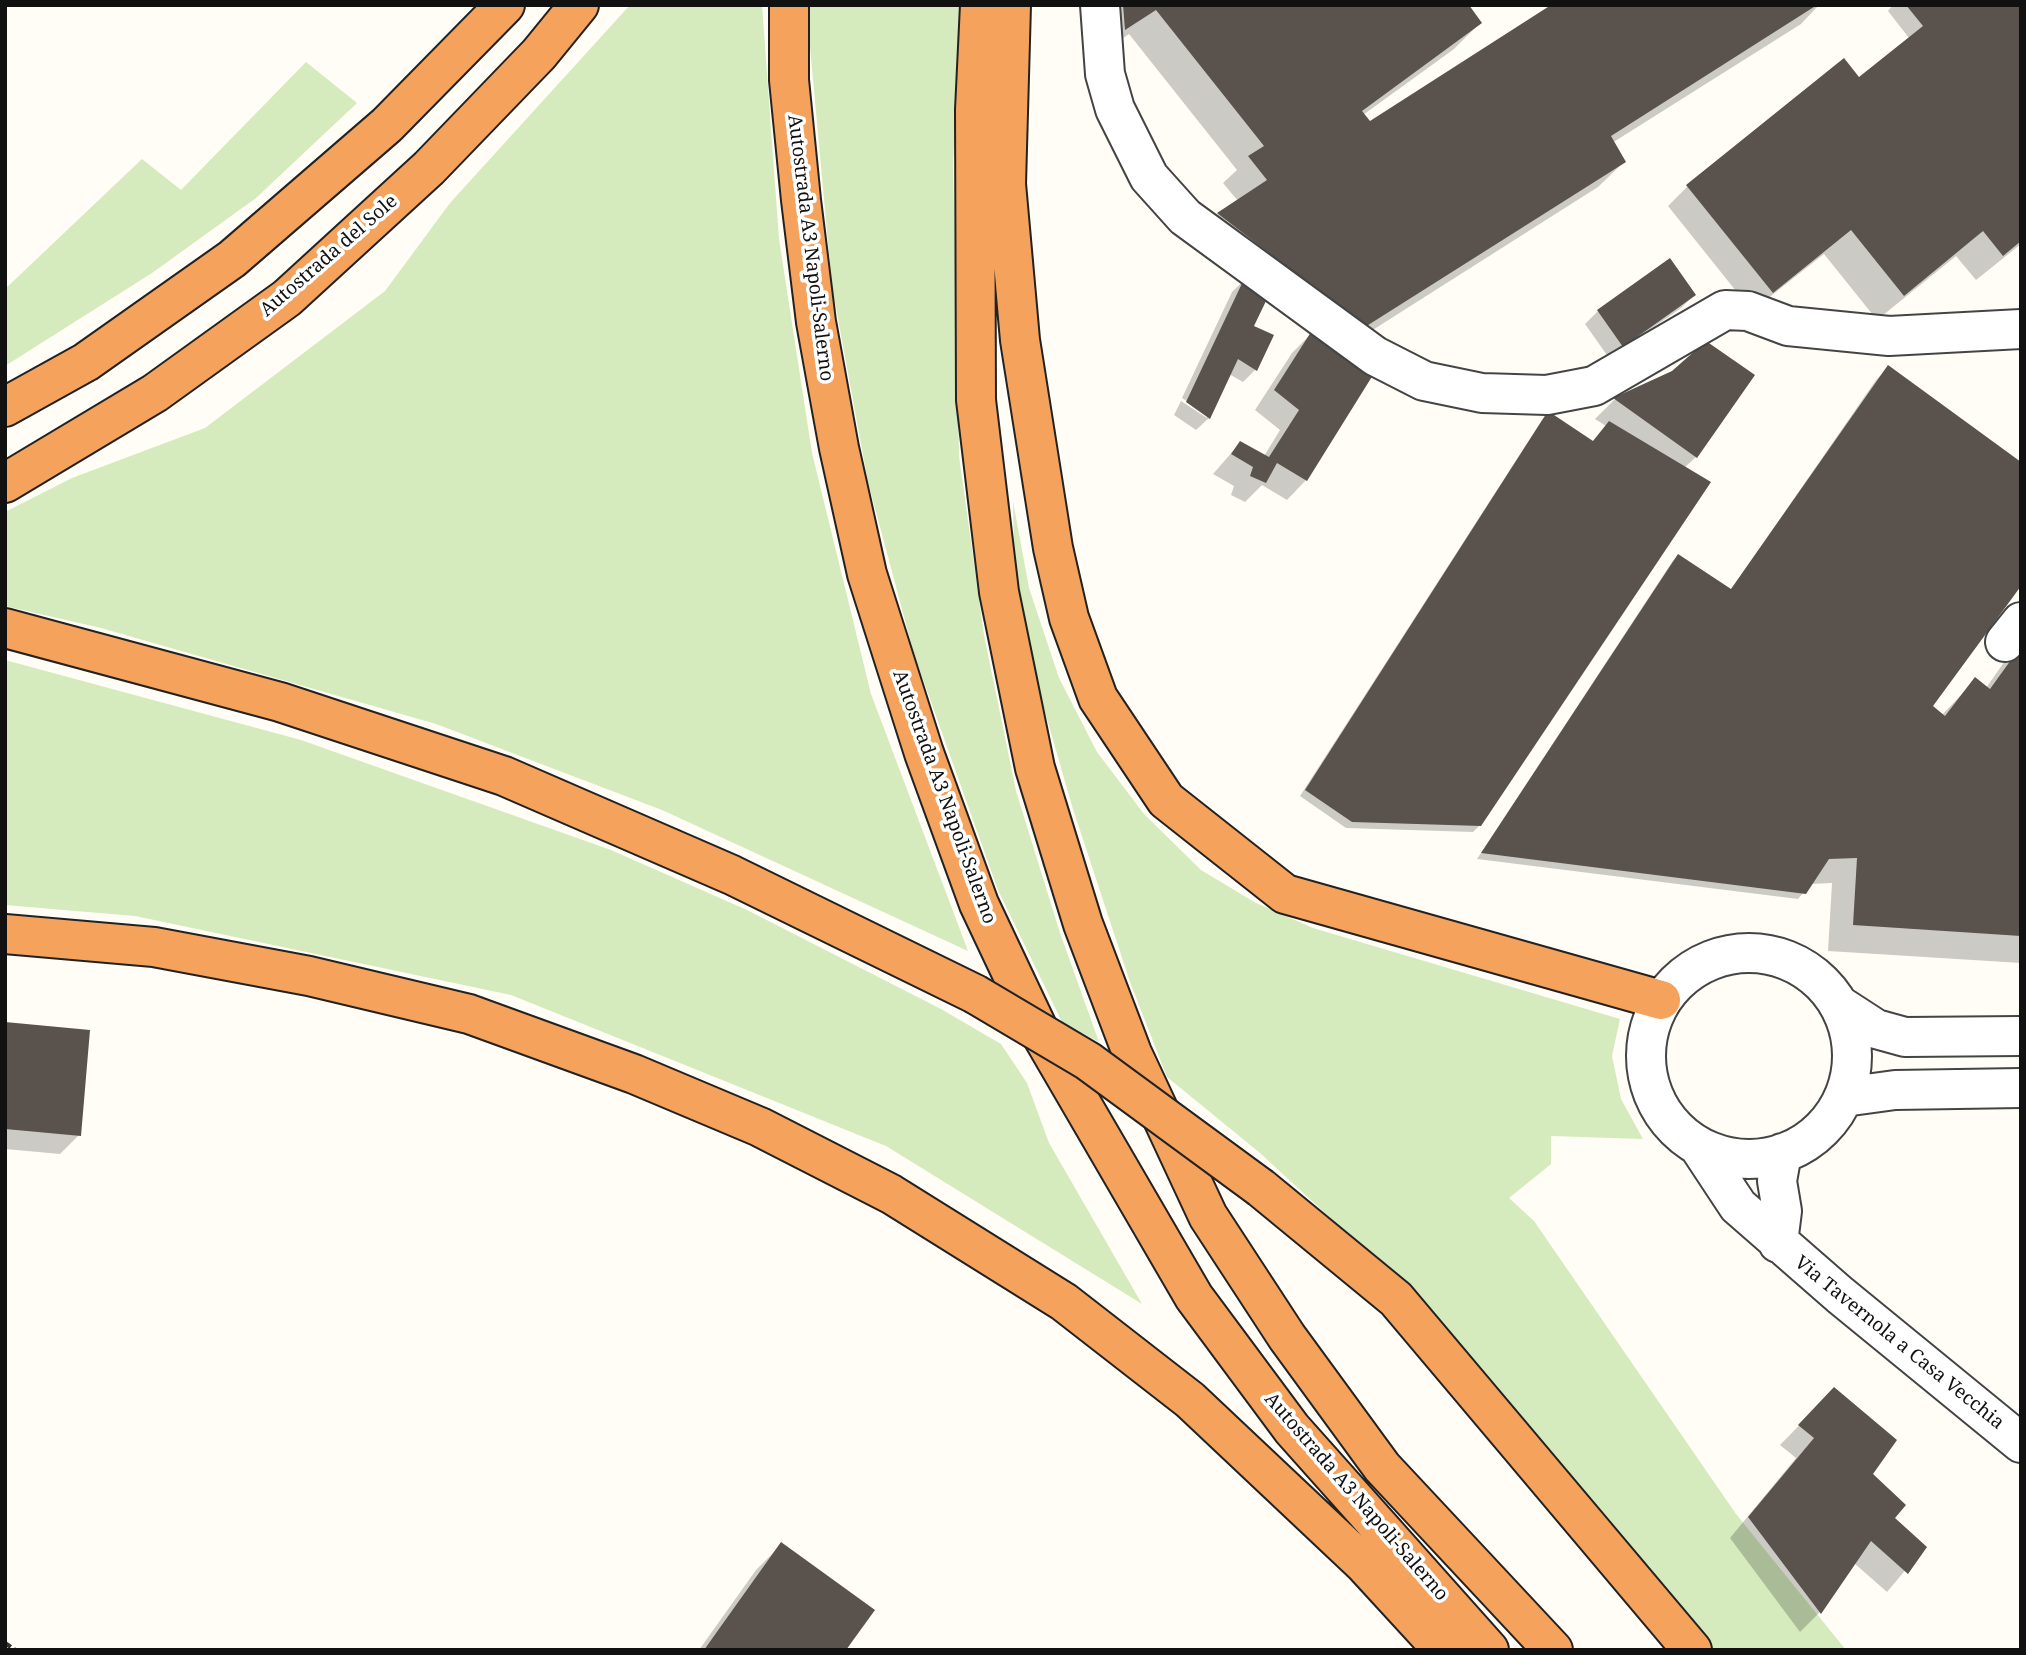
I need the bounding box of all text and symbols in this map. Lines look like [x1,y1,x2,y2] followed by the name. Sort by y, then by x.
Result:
[782,113,838,383] street label: Autostrada A3 Napoli-Salerno
[256,190,402,322] street label: Autostrada del Sole
[887,667,1001,927] street label: Autostrada A3 Napoli-Salerno
[1790,1251,2008,1435] street label: Via Tavernola a Casa Vecchia
[1259,1388,1453,1606] street label: Autostrada A3 Napoli-Salerno

